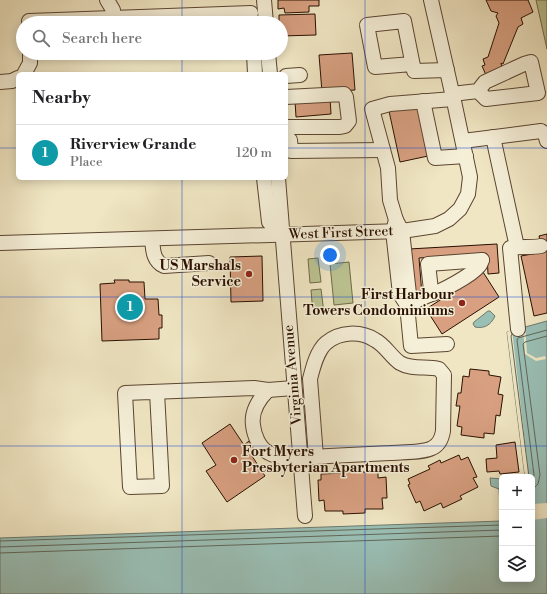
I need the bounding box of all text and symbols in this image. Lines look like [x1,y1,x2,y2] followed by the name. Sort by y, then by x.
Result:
[16,16,288,60] search box
[30,27,52,49] icon: search
[62,29,142,48] text: Search here
[32,87,91,109] text: Nearby
[70,135,196,154] text: Riverview Grande
[42,145,48,161] text: 1
[236,145,272,161] text: 120 m
[70,154,102,170] text: Place
[287,222,394,244] street label: West First Street
[320,245,340,265] your location
[160,257,241,291] place label: US Marshals Service
[244,269,254,279] marker: US Marshals Service
[303,286,454,320] place label: First Harbour Towers Condominiums
[117,292,143,322] pin: 1
[457,298,467,308] marker: First Harbour Towers Condominiums
[280,324,306,427] street label: Virginia Avenue
[242,443,410,477] place label: Fort Myers Presbyterian Apartments
[229,455,239,465] marker: Fort Myers Presbyterian Apartments
[499,474,535,582] map controls
[499,474,535,510] button: +
[499,510,535,546] button: −
[499,546,535,582] button: layers

